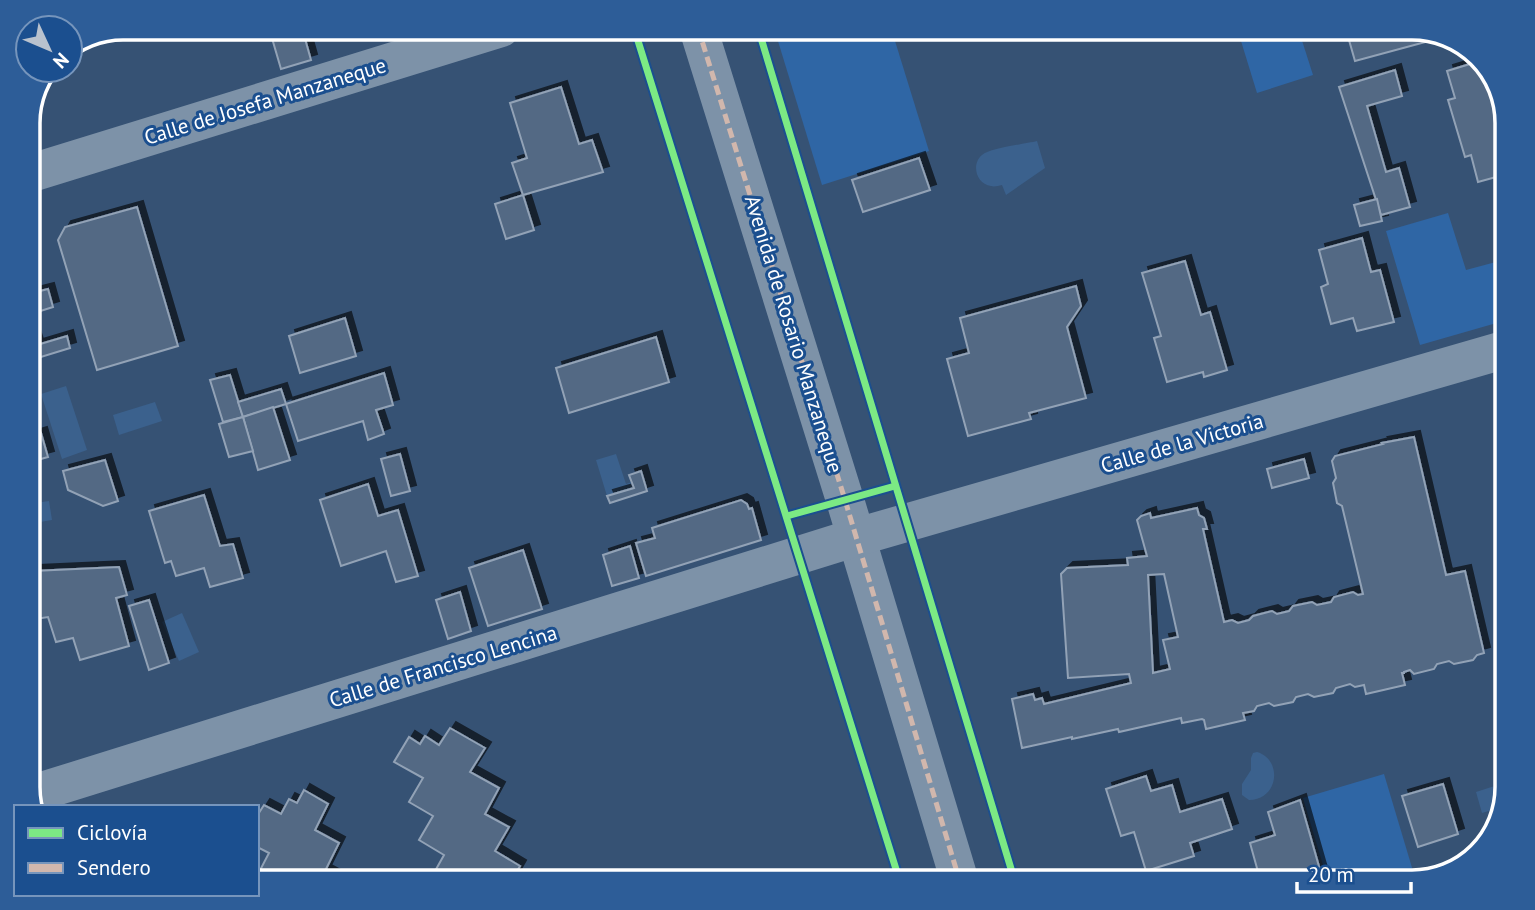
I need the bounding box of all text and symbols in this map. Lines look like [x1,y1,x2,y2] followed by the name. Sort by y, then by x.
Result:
[14,14,84,84] north arrow
[48,48,74,74] text: N
[141,51,389,151] street label: Calle de Josefa Manzaneque
[739,192,849,476] street label: Avenida de Rosario Manzaneque
[1098,407,1266,479] street label: Calle de la Victoria
[326,618,560,714] street label: Calle de Francisco Lencina
[14,805,259,896] legend
[77,819,147,846] text: Ciclovía
[1297,850,1411,894] scale bar
[77,854,151,881] text: Sendero
[1308,861,1354,888] text: 20 m

